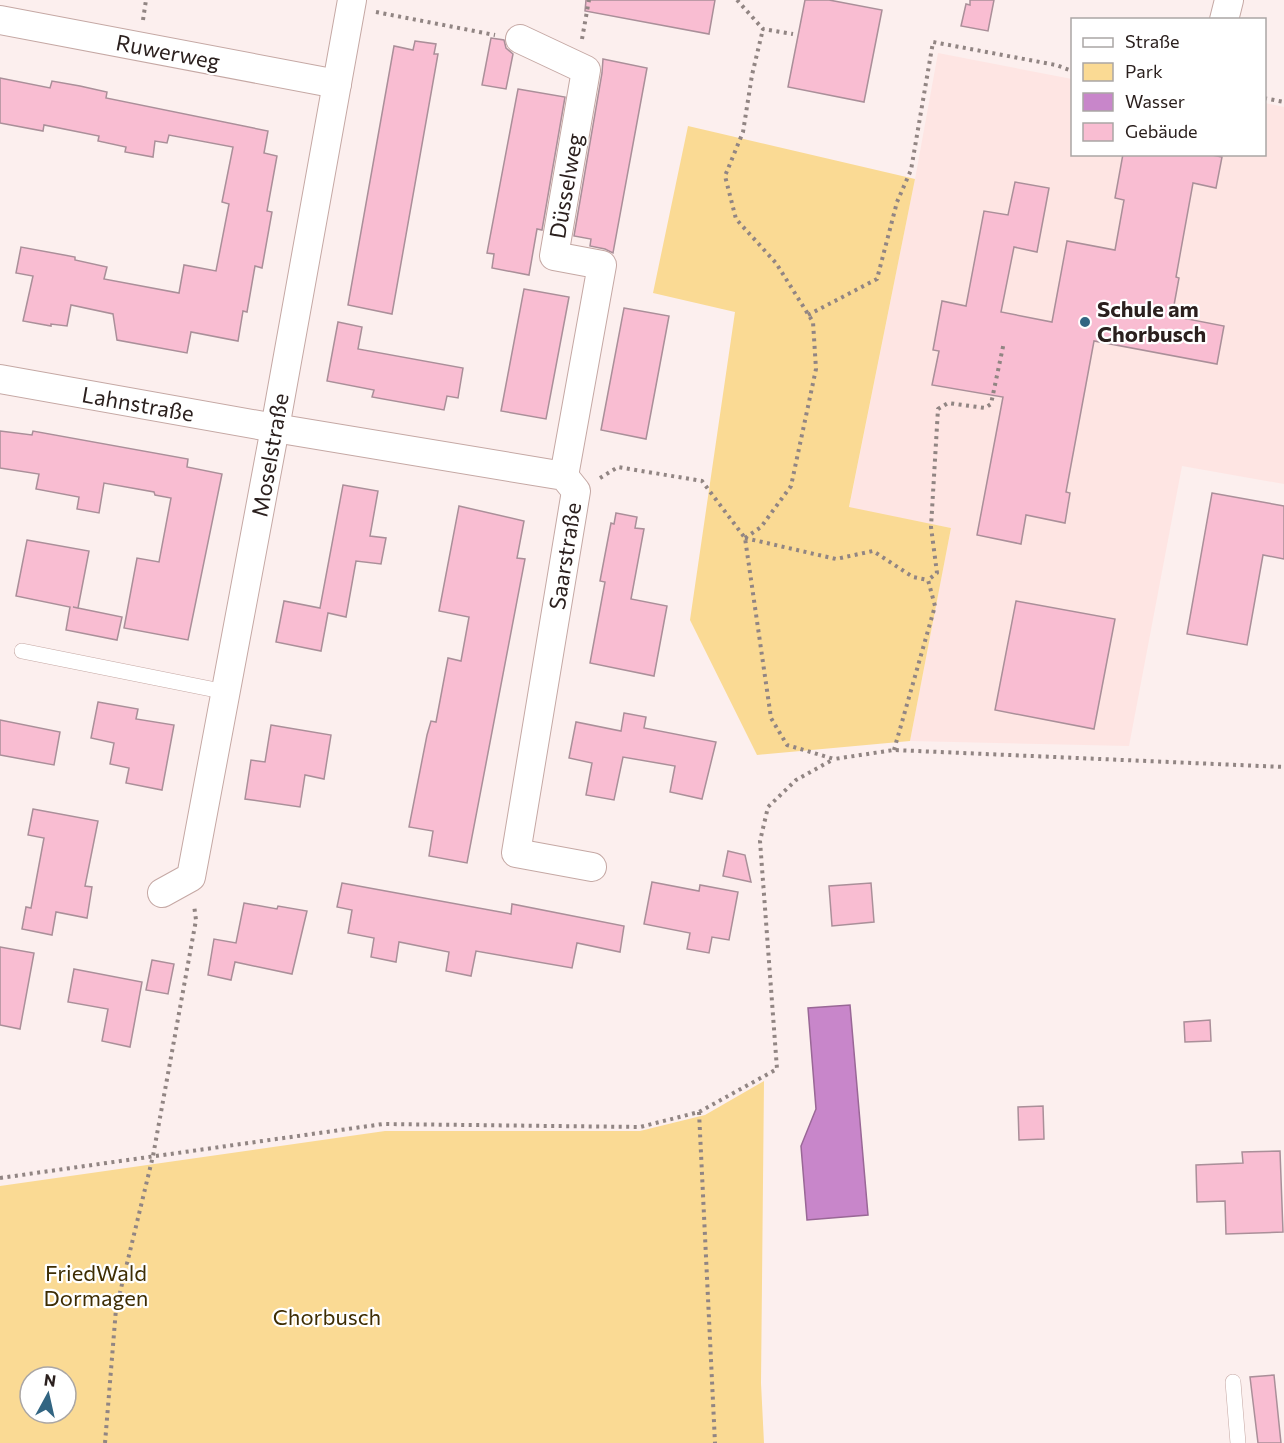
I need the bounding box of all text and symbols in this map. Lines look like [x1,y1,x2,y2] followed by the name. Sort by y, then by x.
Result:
[1071,18,1266,156] legend
[114,28,222,75] street label: Ruwerweg
[1125,30,1180,52] text: Straße
[1125,60,1163,82] text: Park
[1125,90,1185,112] text: Wasser
[1125,120,1198,142] text: Gebäude
[543,131,588,241] street label: Düsselweg
[1097,295,1206,347] place label: Schule am Chorbusch
[1078,315,1092,329] marker: Schule am Chorbusch
[80,380,196,427] street label: Lahnstraße
[245,391,294,519] street label: Moselstraße
[543,500,586,612] street label: Saarstraße
[44,1259,148,1311] park label: FriedWald Dormagen
[273,1303,381,1330] park label: Chorbusch
[18,1365,78,1425] north arrow
[43,1369,57,1390] text: N

